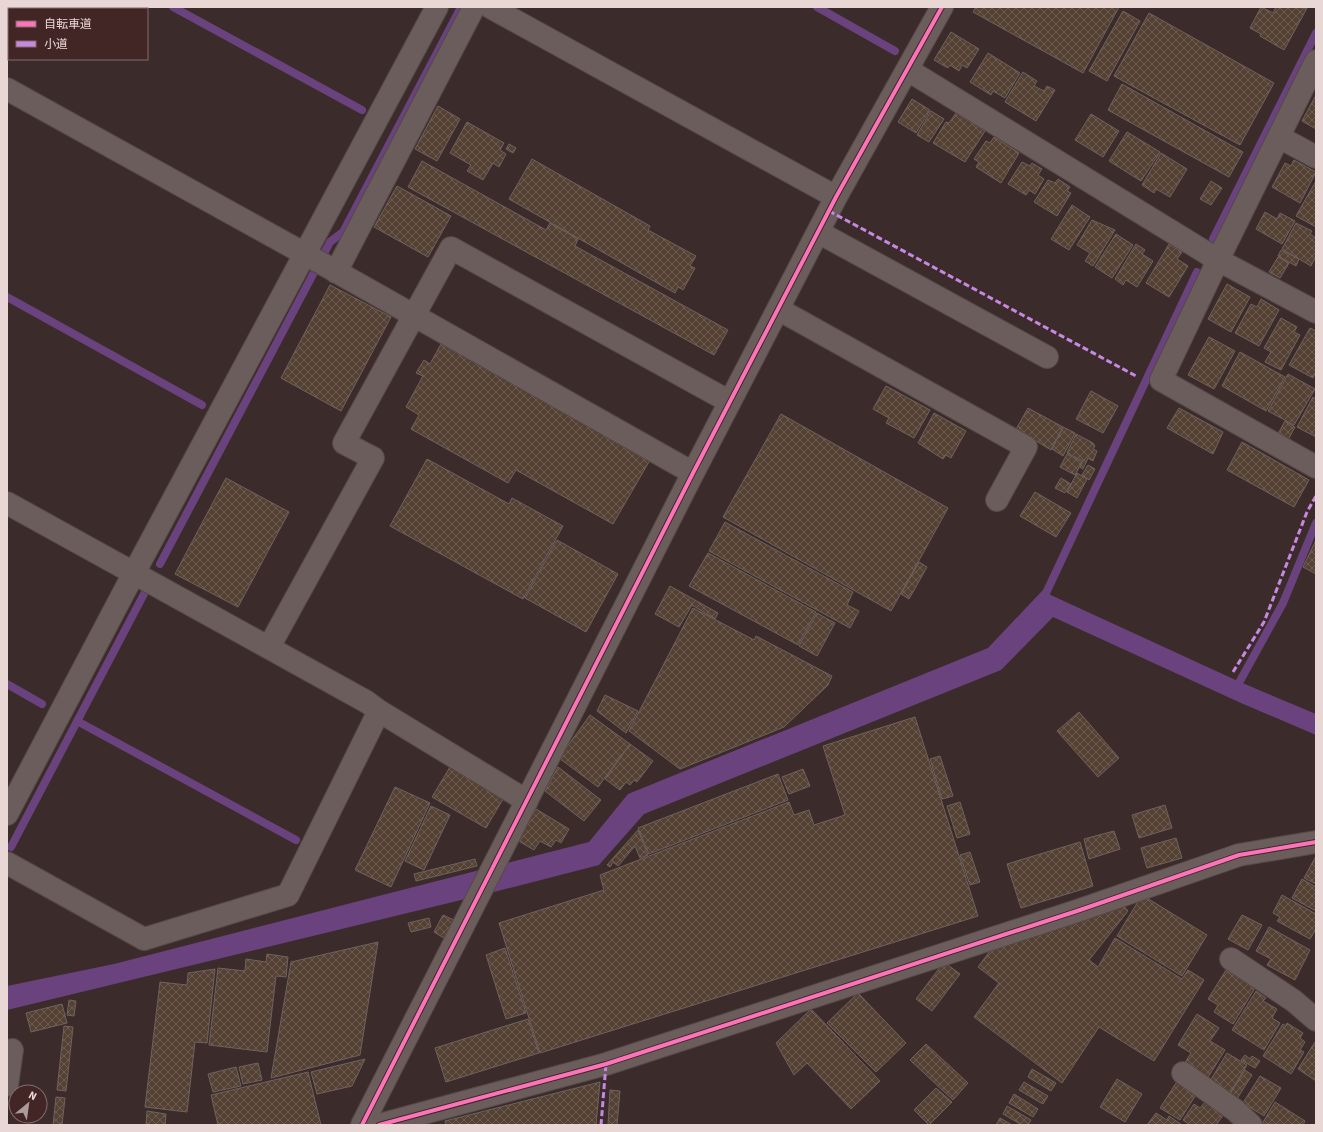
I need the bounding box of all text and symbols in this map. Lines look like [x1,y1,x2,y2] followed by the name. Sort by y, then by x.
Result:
[8,8,148,60] legend
[44,16,92,33] text: 自転車道
[44,36,68,53] text: 小道
[8,1084,48,1124] north arrow
[26,1087,39,1104] text: N

